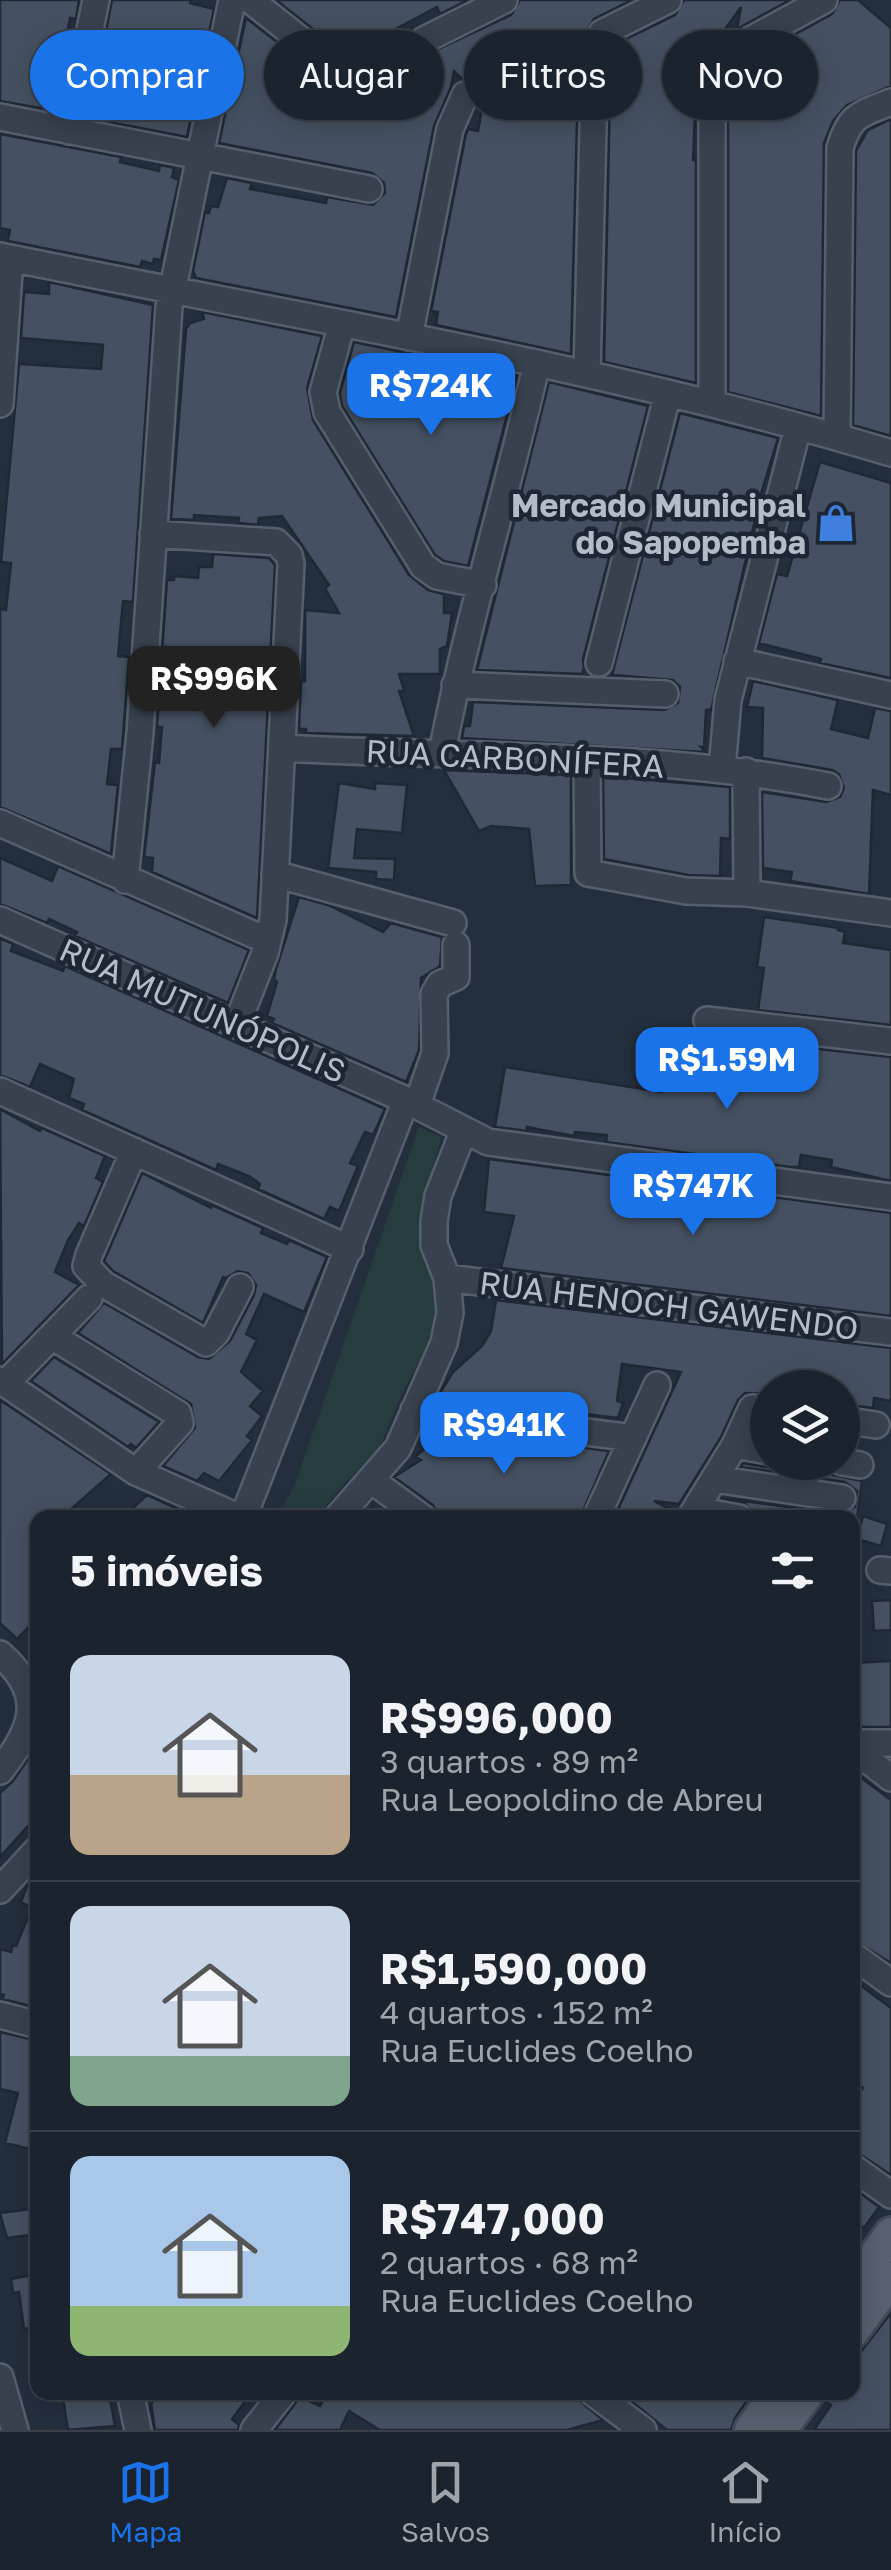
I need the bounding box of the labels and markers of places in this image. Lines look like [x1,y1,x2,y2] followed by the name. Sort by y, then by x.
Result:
[350,353,512,438] pin: R$724K
[511,486,806,561] place label: Mercado Municipal do Sapopemba
[815,502,857,544] shop icon: Mercado Municipal do Sapopemba
[133,646,295,731] pin: R$996K
[635,1027,819,1112] pin: R$1.59M
[612,1153,774,1238] pin: R$747K
[423,1392,585,1477] pin: R$941K

